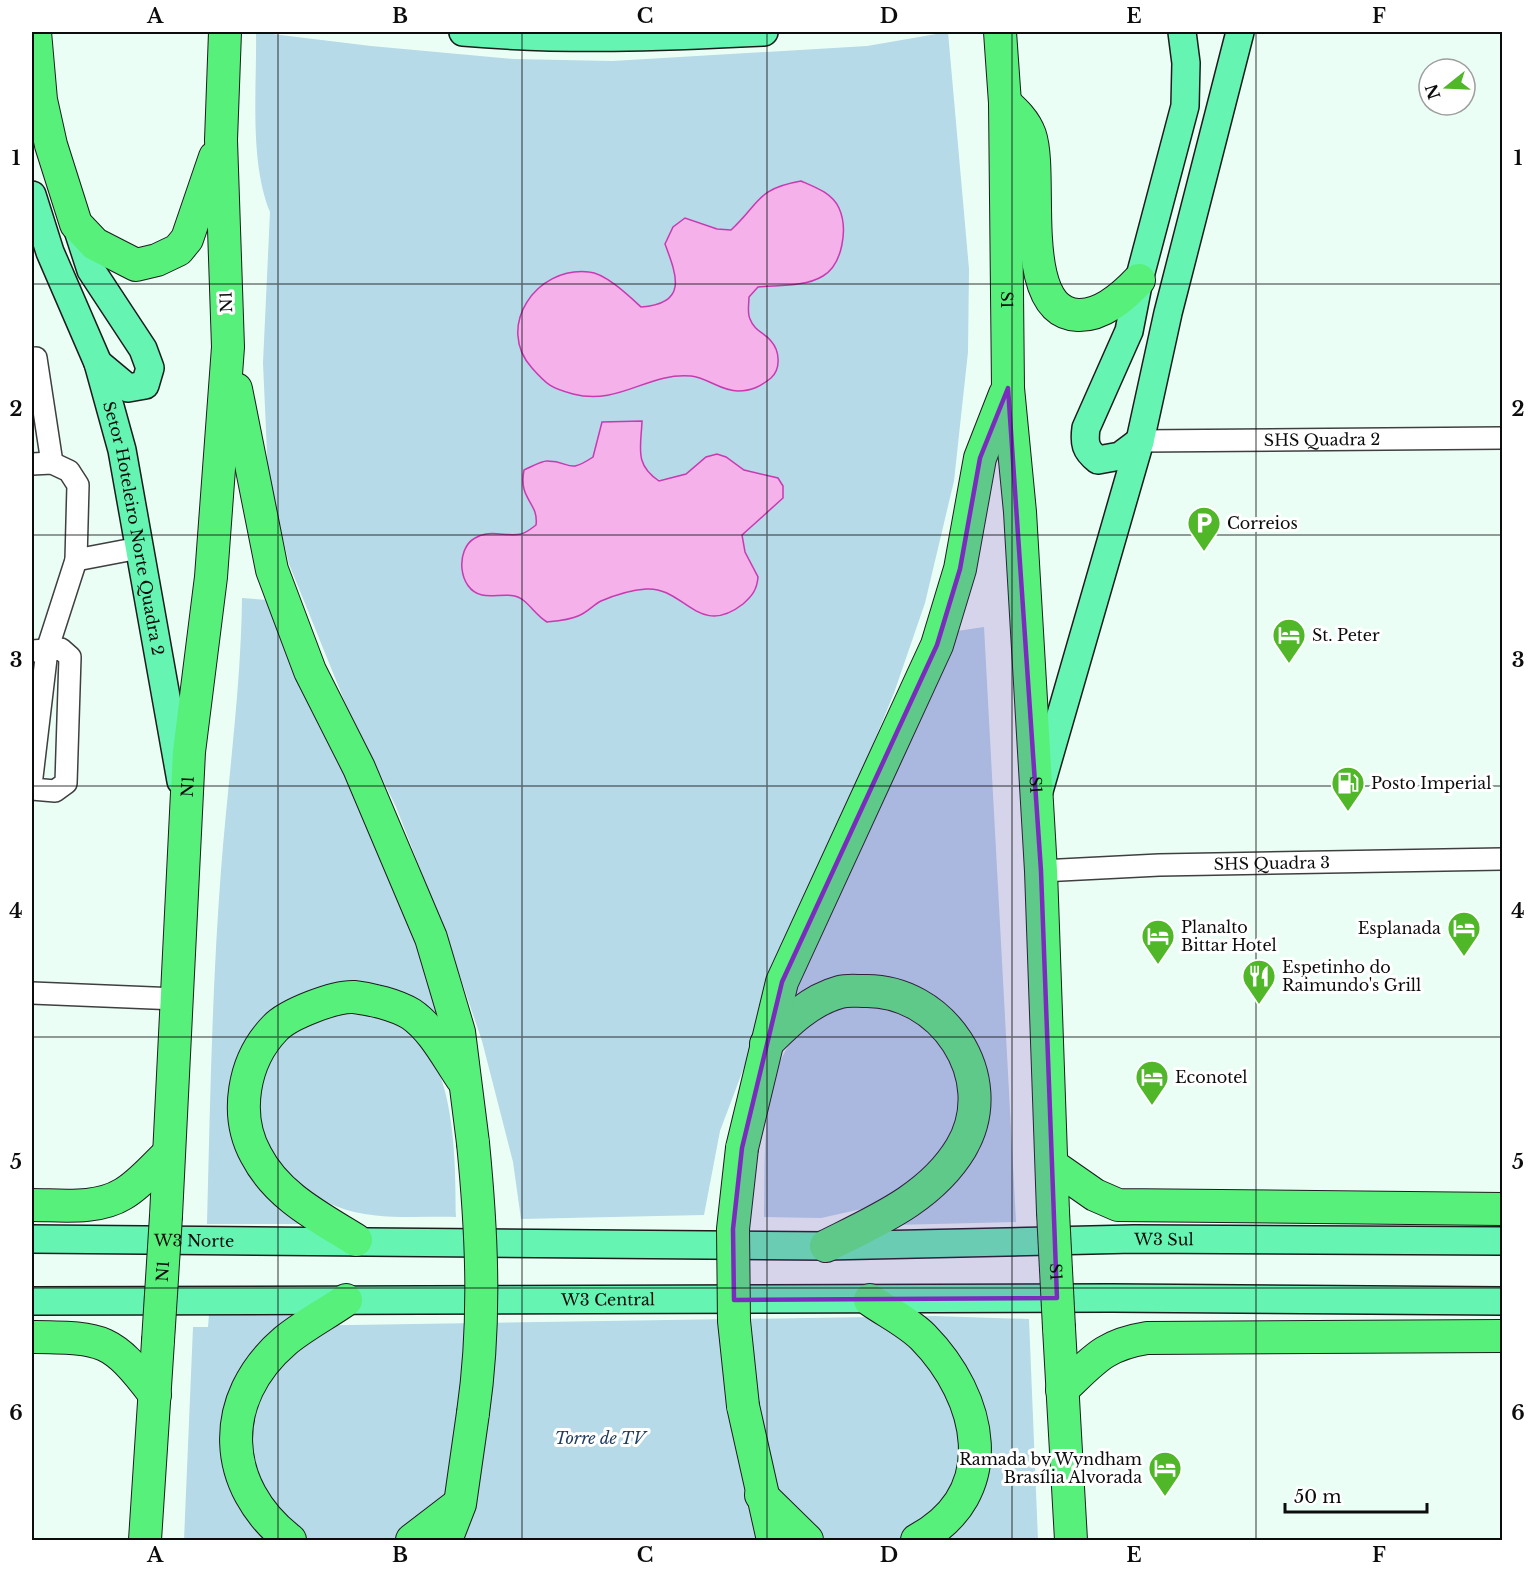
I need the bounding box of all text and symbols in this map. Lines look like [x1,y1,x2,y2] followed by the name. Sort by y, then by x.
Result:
[146,4,164,28] text: A
[392,4,408,28] text: B
[637,4,653,28] text: C
[880,4,898,28] text: D
[1126,4,1142,28] text: E
[1372,4,1386,28] text: F
[1417,57,1477,117] north arrow
[1421,81,1445,102] text: N
[12,146,21,170] text: 1
[1514,146,1523,170] text: 1
[216,291,236,313] street label: N1
[997,291,1017,309] street label: S1
[9,397,23,421] text: 2
[1511,397,1525,421] text: 2
[99,399,168,657] street label: Setor Hoteleiro Norte Quadra 2
[1264,429,1380,450] street label: SHS Quadra 2
[1186,505,1222,552] parking icon: Correios
[1227,513,1298,533] place label: Correios
[1271,617,1307,664] hotel icon: St. Peter
[1312,625,1380,645] place label: St. Peter
[10,648,22,672] text: 3
[1512,648,1524,672] text: 3
[1330,765,1366,812] fuel station icon: Posto Imperial
[1371,773,1491,793] place label: Posto Imperial
[177,775,198,798] street label: N1
[1025,775,1046,794] street label: S1
[1213,852,1330,874] street label: SHS Quadra 3
[9,899,23,923] text: 4
[1511,899,1525,923] text: 4
[1446,910,1482,957] hotel icon: Esplanada
[1181,917,1277,955] place label: Planalto Bittar Hotel
[1140,918,1176,965] hotel icon: Planalto Bittar Hotel
[1358,918,1441,938] place label: Esplanada
[1282,957,1421,995] place label: Espetinho do Raimundo's Grill
[1241,958,1277,1005] restaurant icon: Espetinho do Raimundo's Grill
[1134,1059,1170,1106] hotel icon: Econotel
[1175,1067,1248,1087] place label: Econotel
[10,1150,22,1174] text: 5
[1512,1150,1524,1174] text: 5
[1133,1229,1194,1249] street label: W3 Sul
[153,1230,234,1251] street label: W3 Norte
[152,1260,173,1283] street label: N1
[1046,1263,1067,1281] street label: S1
[560,1289,655,1310] street label: W3 Central
[9,1401,23,1425] text: 6
[1511,1401,1525,1425] text: 6
[555,1428,648,1448] park label: Torre de TV
[959,1449,1142,1487] place label: Ramada by Wyndham Brasília Alvorada
[1147,1450,1183,1497] hotel icon: Ramada by Wyndham Brasília Alvorada
[1285,1476,1428,1514] scale bar
[1294,1486,1342,1508] text: 50 m
[146,1543,164,1567] text: A
[392,1543,408,1567] text: B
[637,1543,653,1567] text: C
[880,1543,898,1567] text: D
[1126,1543,1142,1567] text: E
[1372,1543,1386,1567] text: F

